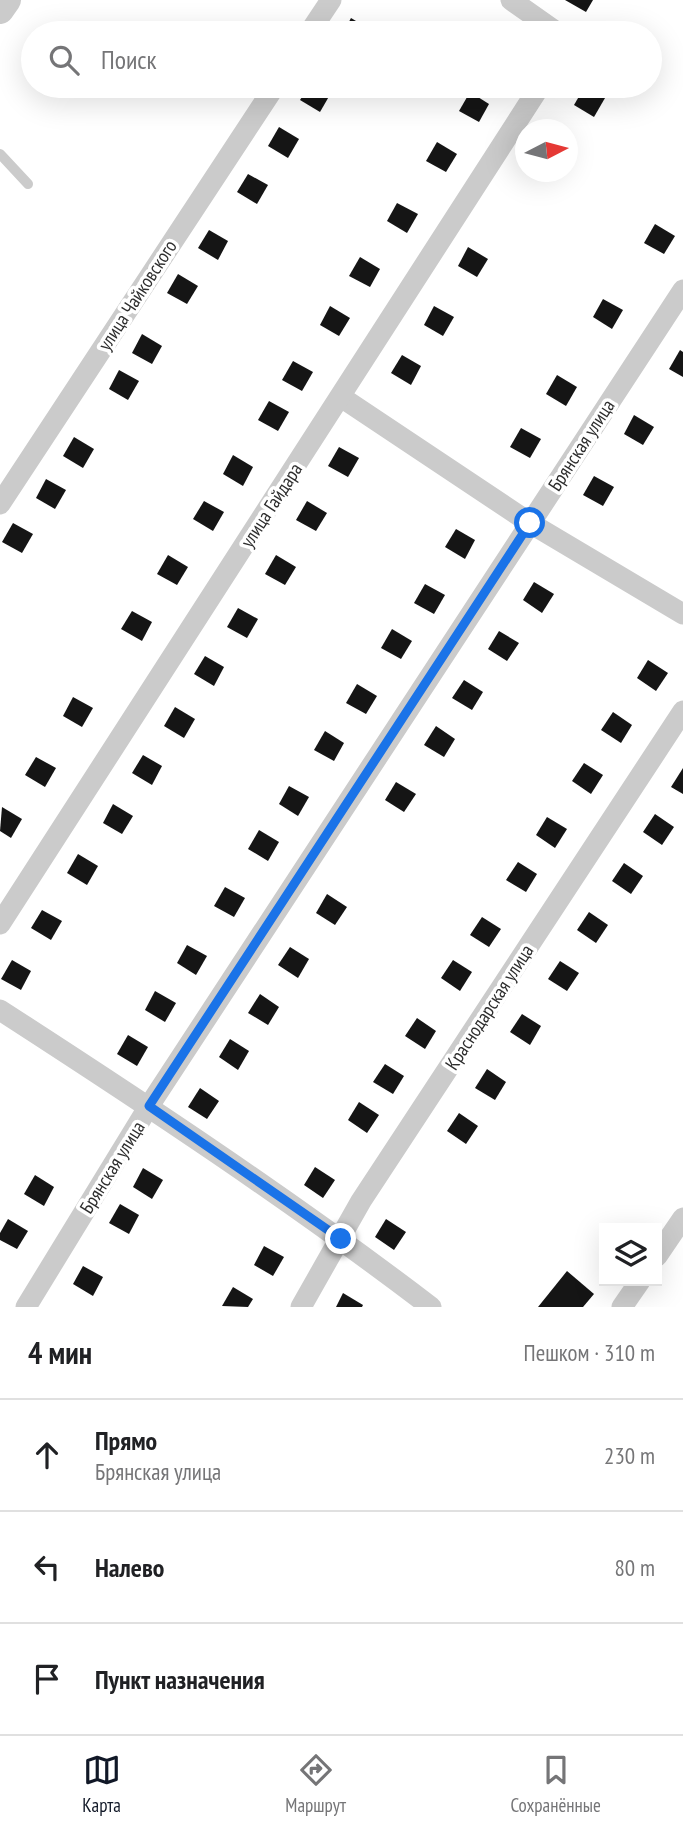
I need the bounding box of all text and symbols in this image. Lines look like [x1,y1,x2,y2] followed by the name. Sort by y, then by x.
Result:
[21,21,662,98] search box
[45,41,83,79] icon: search
[101,43,157,76] text: Поиск
[515,119,578,182] north arrow
[92,235,182,355] street label: улица Чайковского
[543,395,619,495] street label: Брянская улица
[235,458,307,552] street label: улица Гайдара
[514,507,545,538] route start
[440,940,538,1074] street label: Краснодарская улица
[74,1116,150,1218] street label: Брянская улица
[325,1223,356,1254] route end
[599,1223,662,1286] map controls
[599,1223,662,1286] button: layers
[28,1333,92,1372] text: 4 мин
[524,1338,655,1367] text: Пешком · 310 m
[95,1424,157,1457] text: Прямо
[28,1436,66,1474] icon: ahead
[604,1441,655,1470] text: 230 m
[95,1457,221,1486] text: Брянская улица
[28,1548,66,1586] icon: left
[95,1551,164,1584] text: Налево
[614,1553,655,1582] text: 80 m
[28,1660,66,1698] icon: arrive
[95,1663,265,1696] text: Пункт назначения
[82,1751,121,1817] tab: Карта
[285,1751,346,1817] tab: Маршрут
[510,1751,601,1817] tab: Сохранённые

